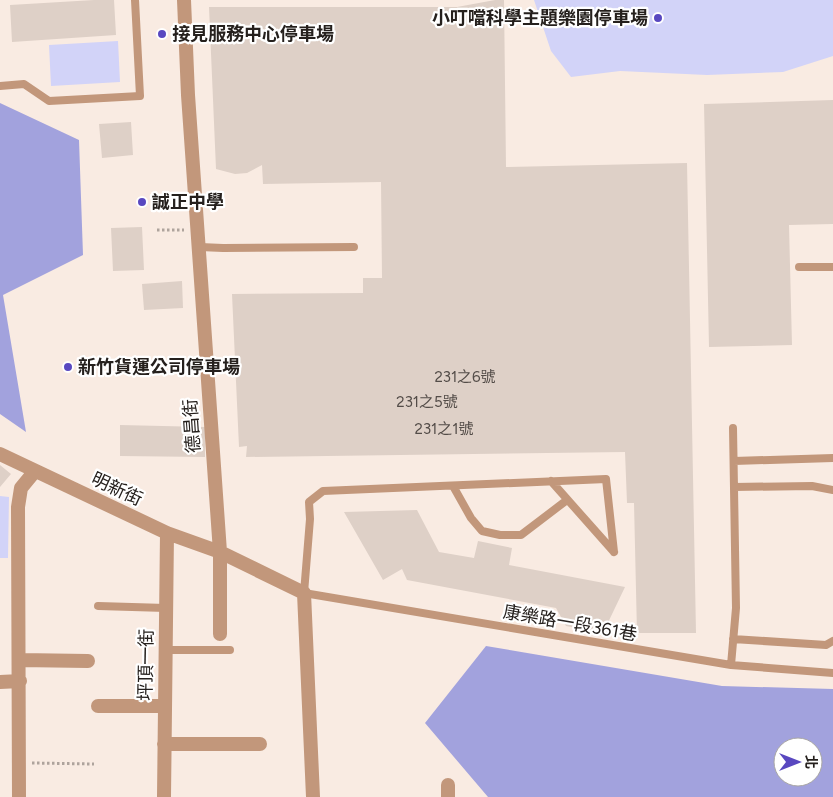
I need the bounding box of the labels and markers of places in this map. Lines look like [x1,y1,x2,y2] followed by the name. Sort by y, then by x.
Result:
[432,7,648,29] place label: 小叮噹科學主題樂園停車場
[652,12,664,24] marker: 小叮噹科學主題樂園停車場
[172,23,334,45] place label: 接見服務中心停車場
[156,28,168,40] marker: 接見服務中心停車場
[152,191,224,213] place label: 誠正中學
[136,196,148,208] marker: 誠正中學
[78,356,240,378] place label: 新竹貨運公司停車場
[62,361,74,373] marker: 新竹貨運公司停車場

